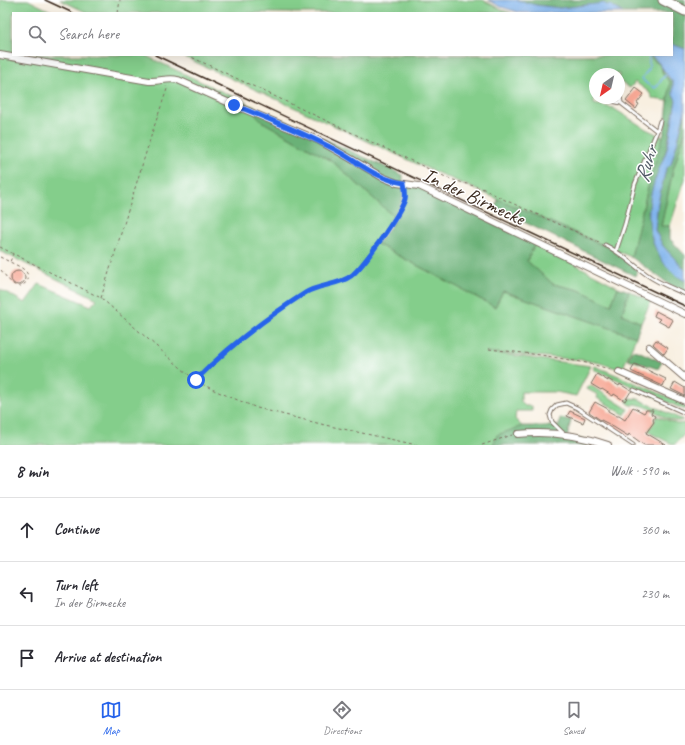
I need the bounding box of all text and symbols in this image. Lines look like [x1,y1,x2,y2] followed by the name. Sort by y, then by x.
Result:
[12,12,673,56] search box
[26,23,48,45] icon: search
[58,25,119,44] text: Search here
[589,68,625,104] north arrow
[225,96,243,114] route end
[628,140,665,185] water label: Ruhr
[419,162,530,232] street label: In der Birmecke
[187,371,205,389] route start
[16,461,49,482] text: 8 min
[610,463,669,479] text: Walk · 590 m
[16,519,38,541] icon: ahead
[54,520,99,539] text: Continue
[641,522,669,538] text: 360 m
[54,576,97,595] text: Turn left
[16,583,38,605] icon: left
[641,586,669,602] text: 230 m
[54,595,125,611] text: In der Birmecke
[16,647,38,669] icon: arrive
[54,648,161,667] text: Arrive at destination
[100,699,122,737] tab: Map
[323,699,362,737] tab: Directions
[563,699,585,737] tab: Saved

